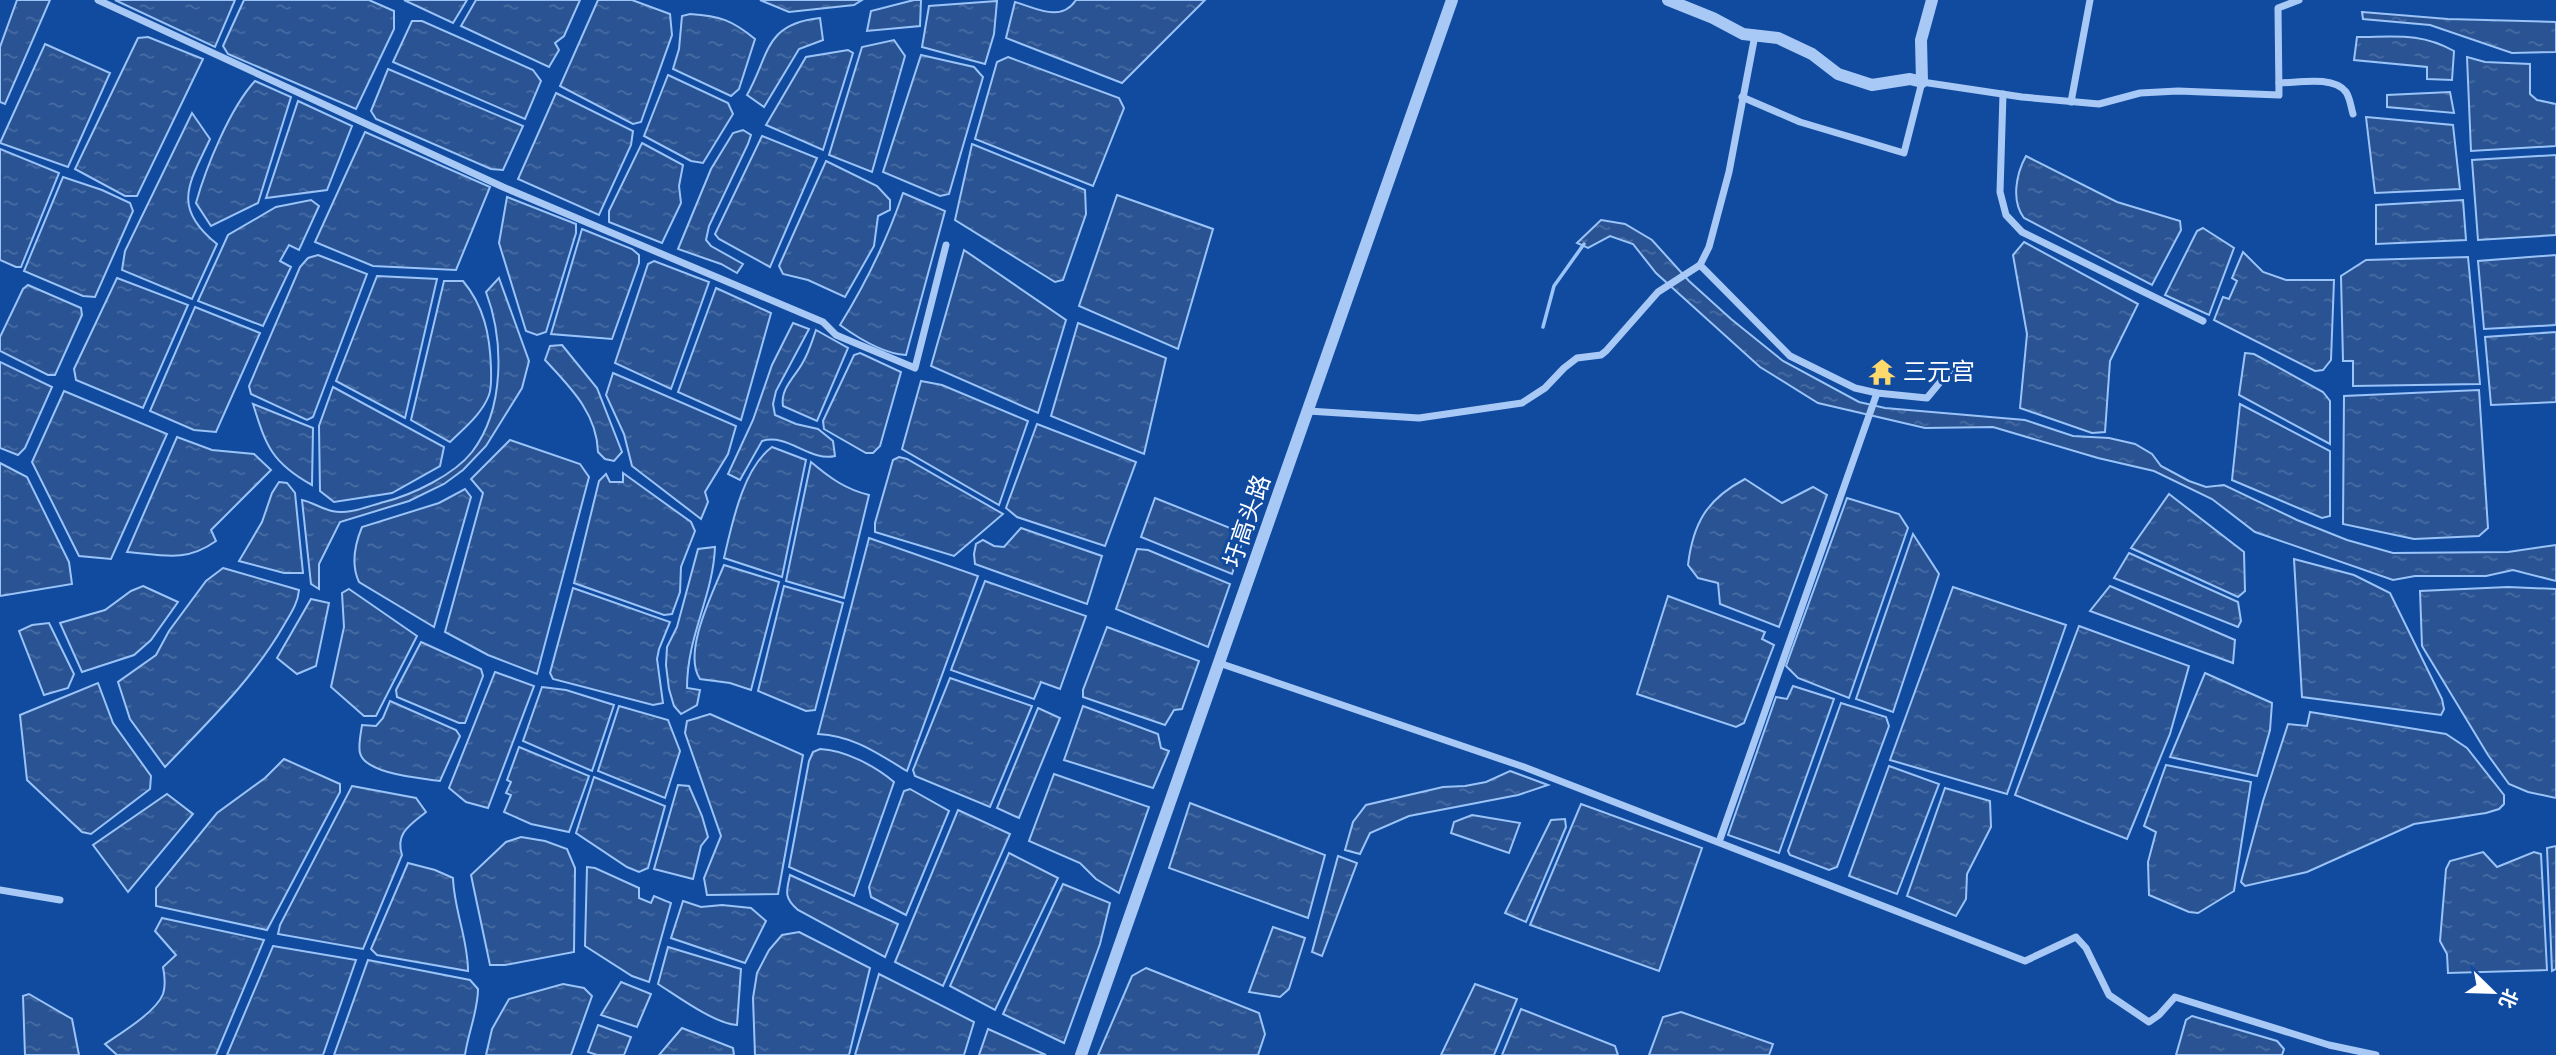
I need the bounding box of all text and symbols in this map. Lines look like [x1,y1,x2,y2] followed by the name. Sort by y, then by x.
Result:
[1903,356,1975,385] place label: 三元宫
[1867,357,1897,387] temple icon: 三元宫
[1216,470,1275,571] street label: 圩高头路
[2458,957,2528,1027] north arrow
[2495,986,2523,1012] text: 北

